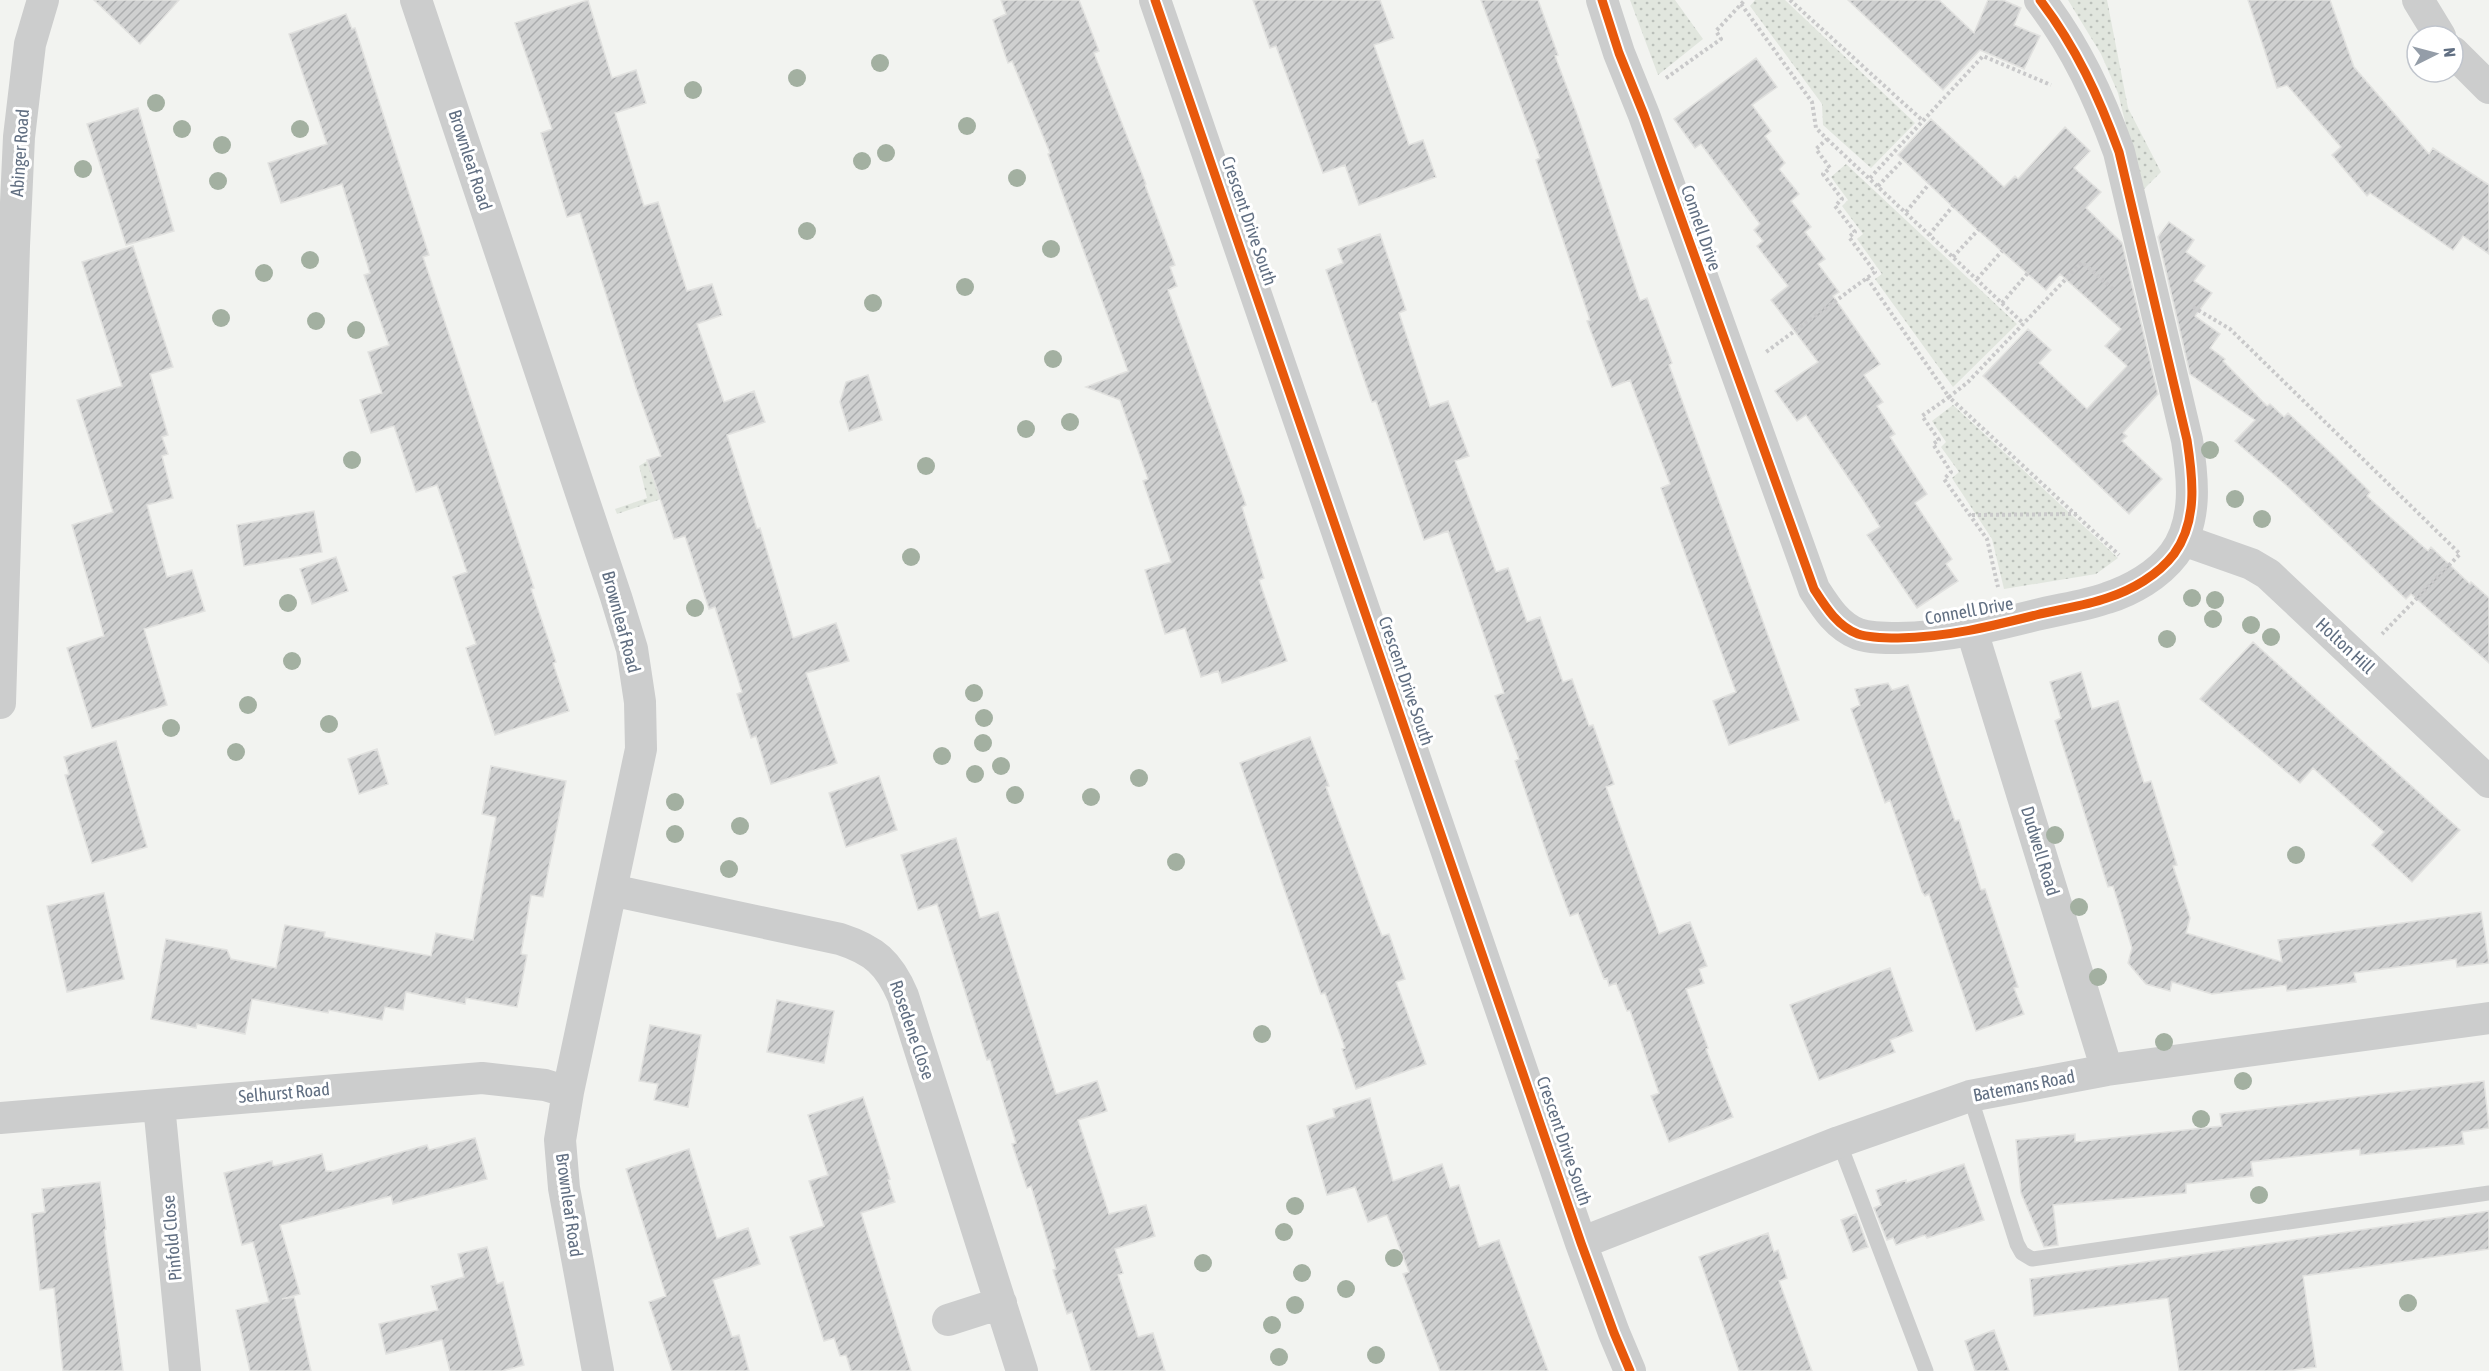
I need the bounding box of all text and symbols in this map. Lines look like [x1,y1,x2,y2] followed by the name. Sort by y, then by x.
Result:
[2405,24,2465,84] north arrow
[2440,47,2459,58] text: N
[444,107,497,213] street label: Brownleaf Road
[6,108,33,198] street label: Abinger Road
[1218,154,1281,288] street label: Crescent Drive South
[1677,182,1726,273] street label: Connell Drive
[598,569,645,675] street label: Brownleaf Road
[1923,592,2015,629] street label: Connell Drive
[2312,613,2379,678] street label: Holton Hill
[1375,614,1438,748] street label: Crescent Drive South
[2017,804,2064,898] street label: Dudwell Road
[886,977,939,1082] street label: Rosedene Close
[1971,1065,2077,1106] street label: Batemans Road
[1533,1074,1596,1208] street label: Crescent Drive South
[237,1078,331,1107] street label: Selhurst Road
[552,1152,587,1258] street label: Brownleaf Road
[157,1194,186,1282] street label: Pinfold Close

